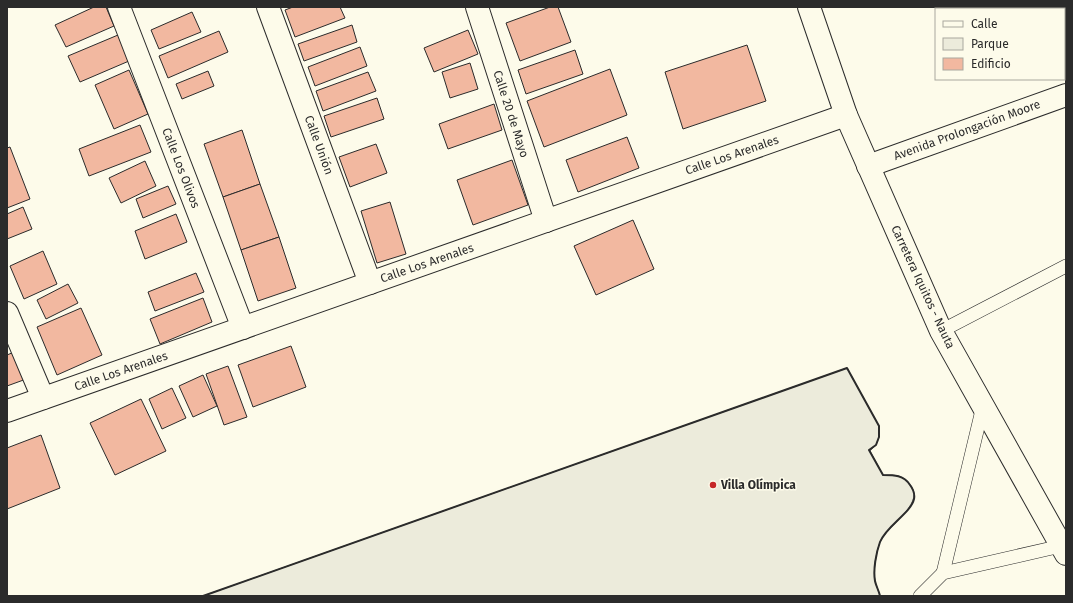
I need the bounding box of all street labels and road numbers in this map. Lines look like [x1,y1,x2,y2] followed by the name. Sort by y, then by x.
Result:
[490,69,532,159] street label: Calle 20 de Mayo
[892,97,1042,163] street label: Avenida Prolongación Moore
[302,113,336,177] street label: Calle Unión
[159,126,203,210] street label: Calle Los Olivos
[683,132,781,178] street label: Calle Los Arenales
[888,223,958,351] street label: Carretera Iquitos - Nauta
[378,240,476,286] street label: Calle Los Arenales
[72,348,170,394] street label: Calle Los Arenales

